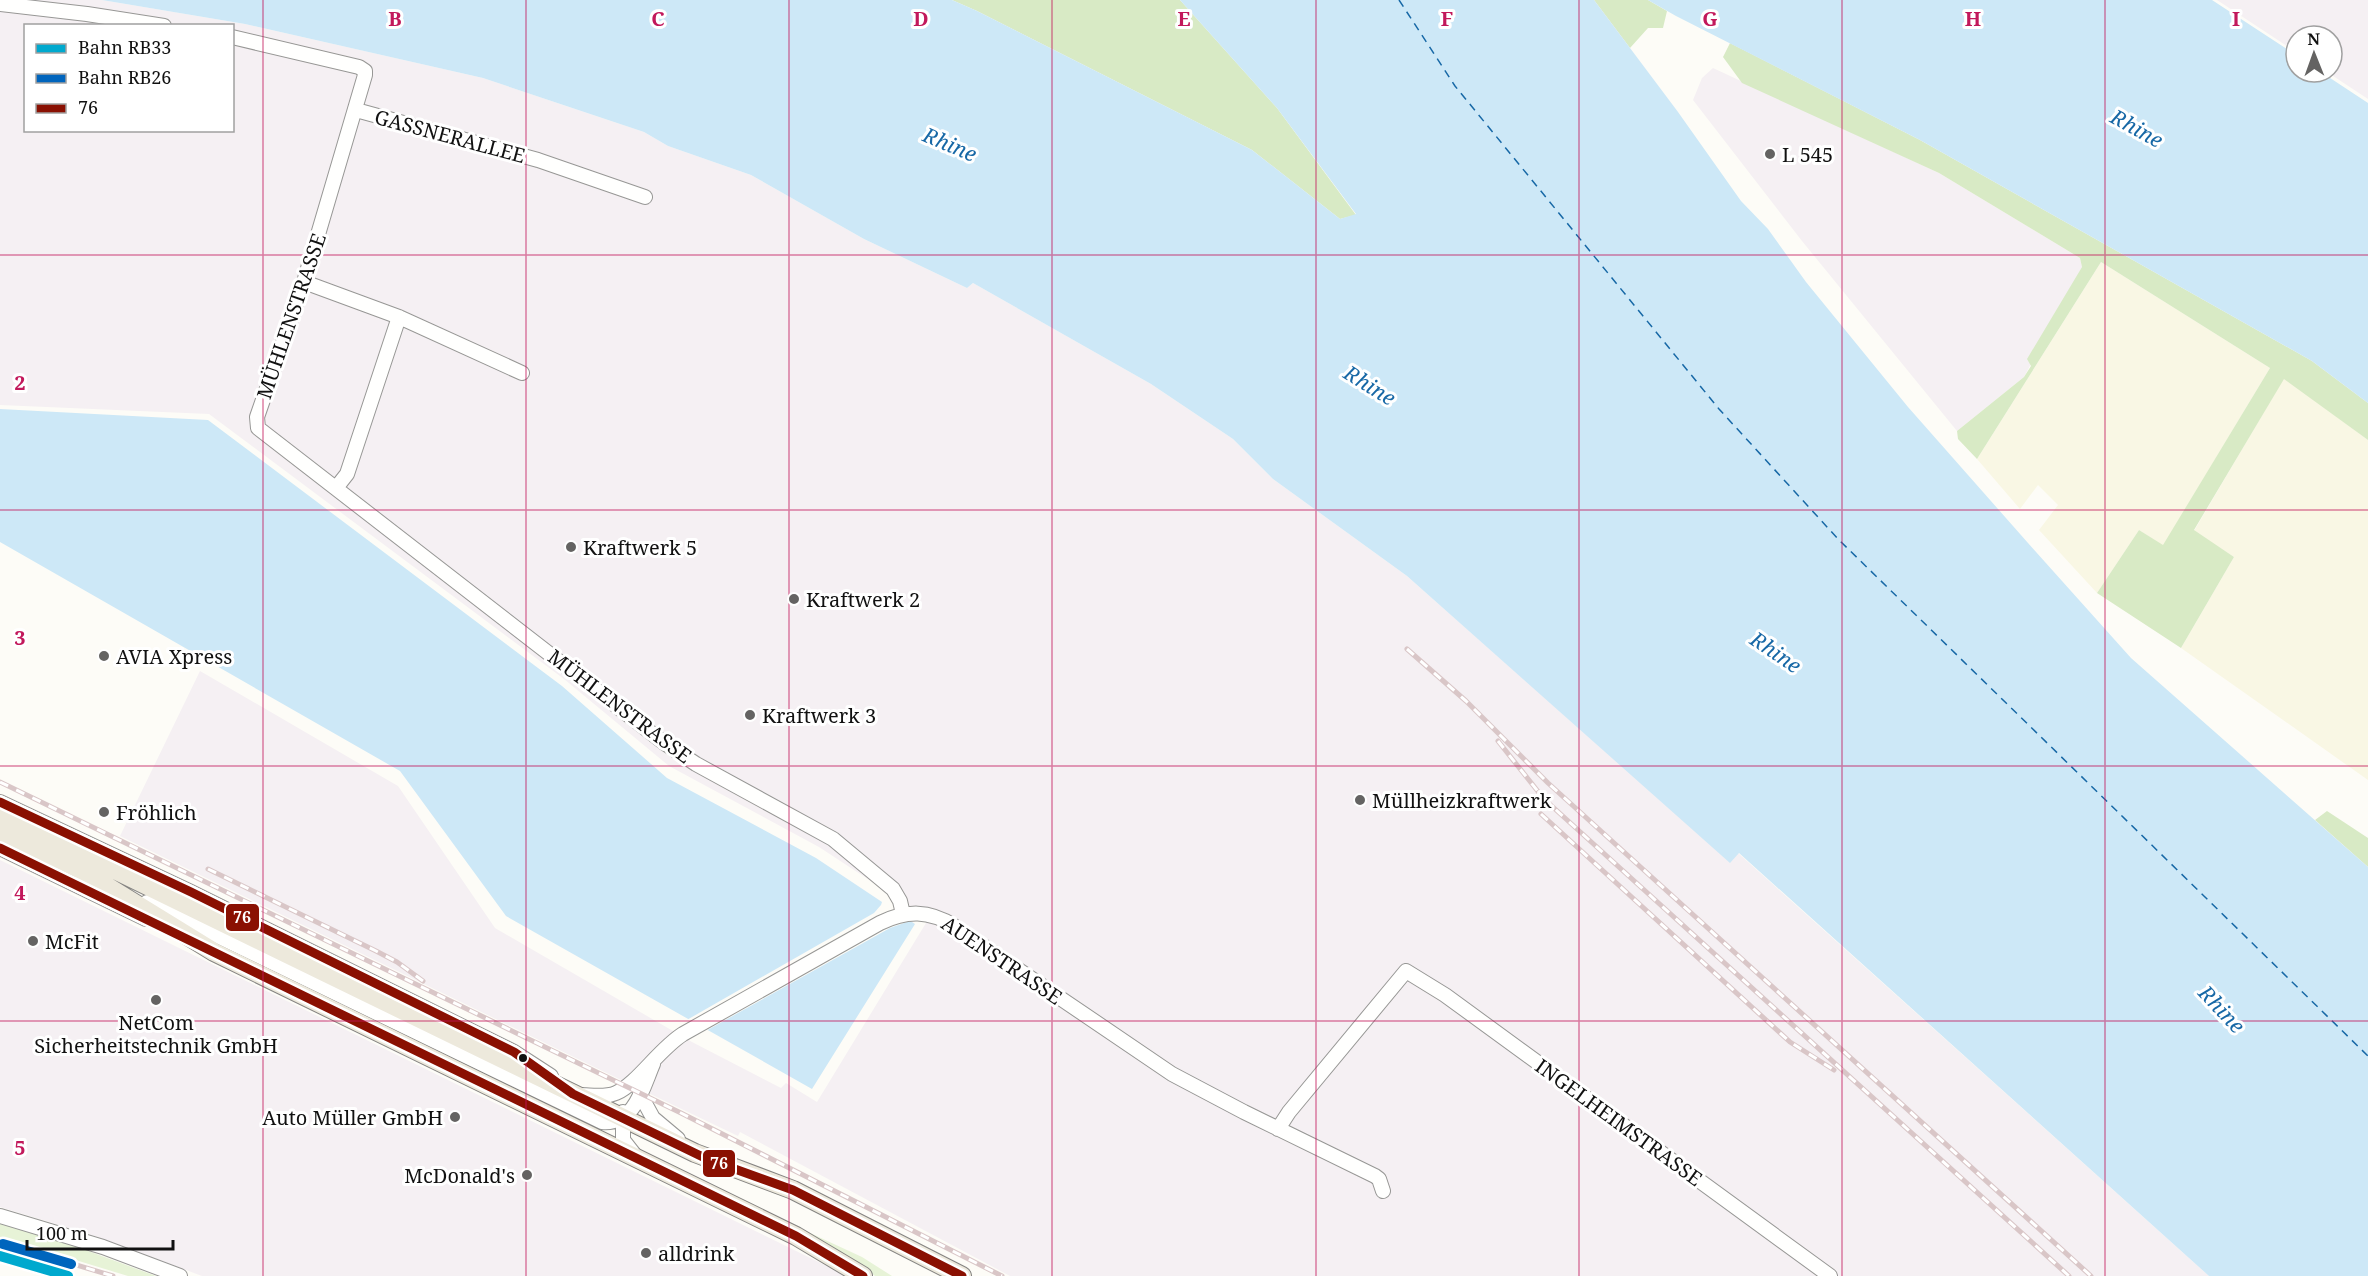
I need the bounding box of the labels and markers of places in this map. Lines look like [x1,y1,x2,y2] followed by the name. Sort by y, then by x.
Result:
[1782,141,1833,168] place label: L 545
[1763,147,1777,161] marker: L 545
[583,534,697,561] place label: Kraftwerk 5
[564,540,578,554] marker: Kraftwerk 5
[806,586,920,613] place label: Kraftwerk 2
[787,592,801,606] marker: Kraftwerk 2
[116,643,232,670] place label: AVIA Xpress
[97,649,111,663] marker: AVIA Xpress
[762,702,876,729] place label: Kraftwerk 3
[743,708,757,722] marker: Kraftwerk 3
[1372,787,1552,814] place label: Müllheizkraftwerk
[1353,793,1367,807] marker: Müllheizkraftwerk
[116,799,197,826] place label: Fröhlich
[97,805,111,819] marker: Fröhlich
[45,928,99,955] place label: McFit
[26,934,40,948] marker: McFit
[149,993,163,1007] marker: NetCom Sicherheitstechnik GmbH
[34,1009,278,1059] place label: NetCom Sicherheitstechnik GmbH
[517,1052,529,1064] unlabelled marker
[262,1104,443,1131] place label: Auto Müller GmbH
[448,1110,462,1124] marker: Auto Müller GmbH
[404,1162,515,1189] place label: McDonald's
[520,1168,534,1182] marker: McDonald's
[658,1240,735,1267] place label: alldrink
[639,1246,653,1260] marker: alldrink

